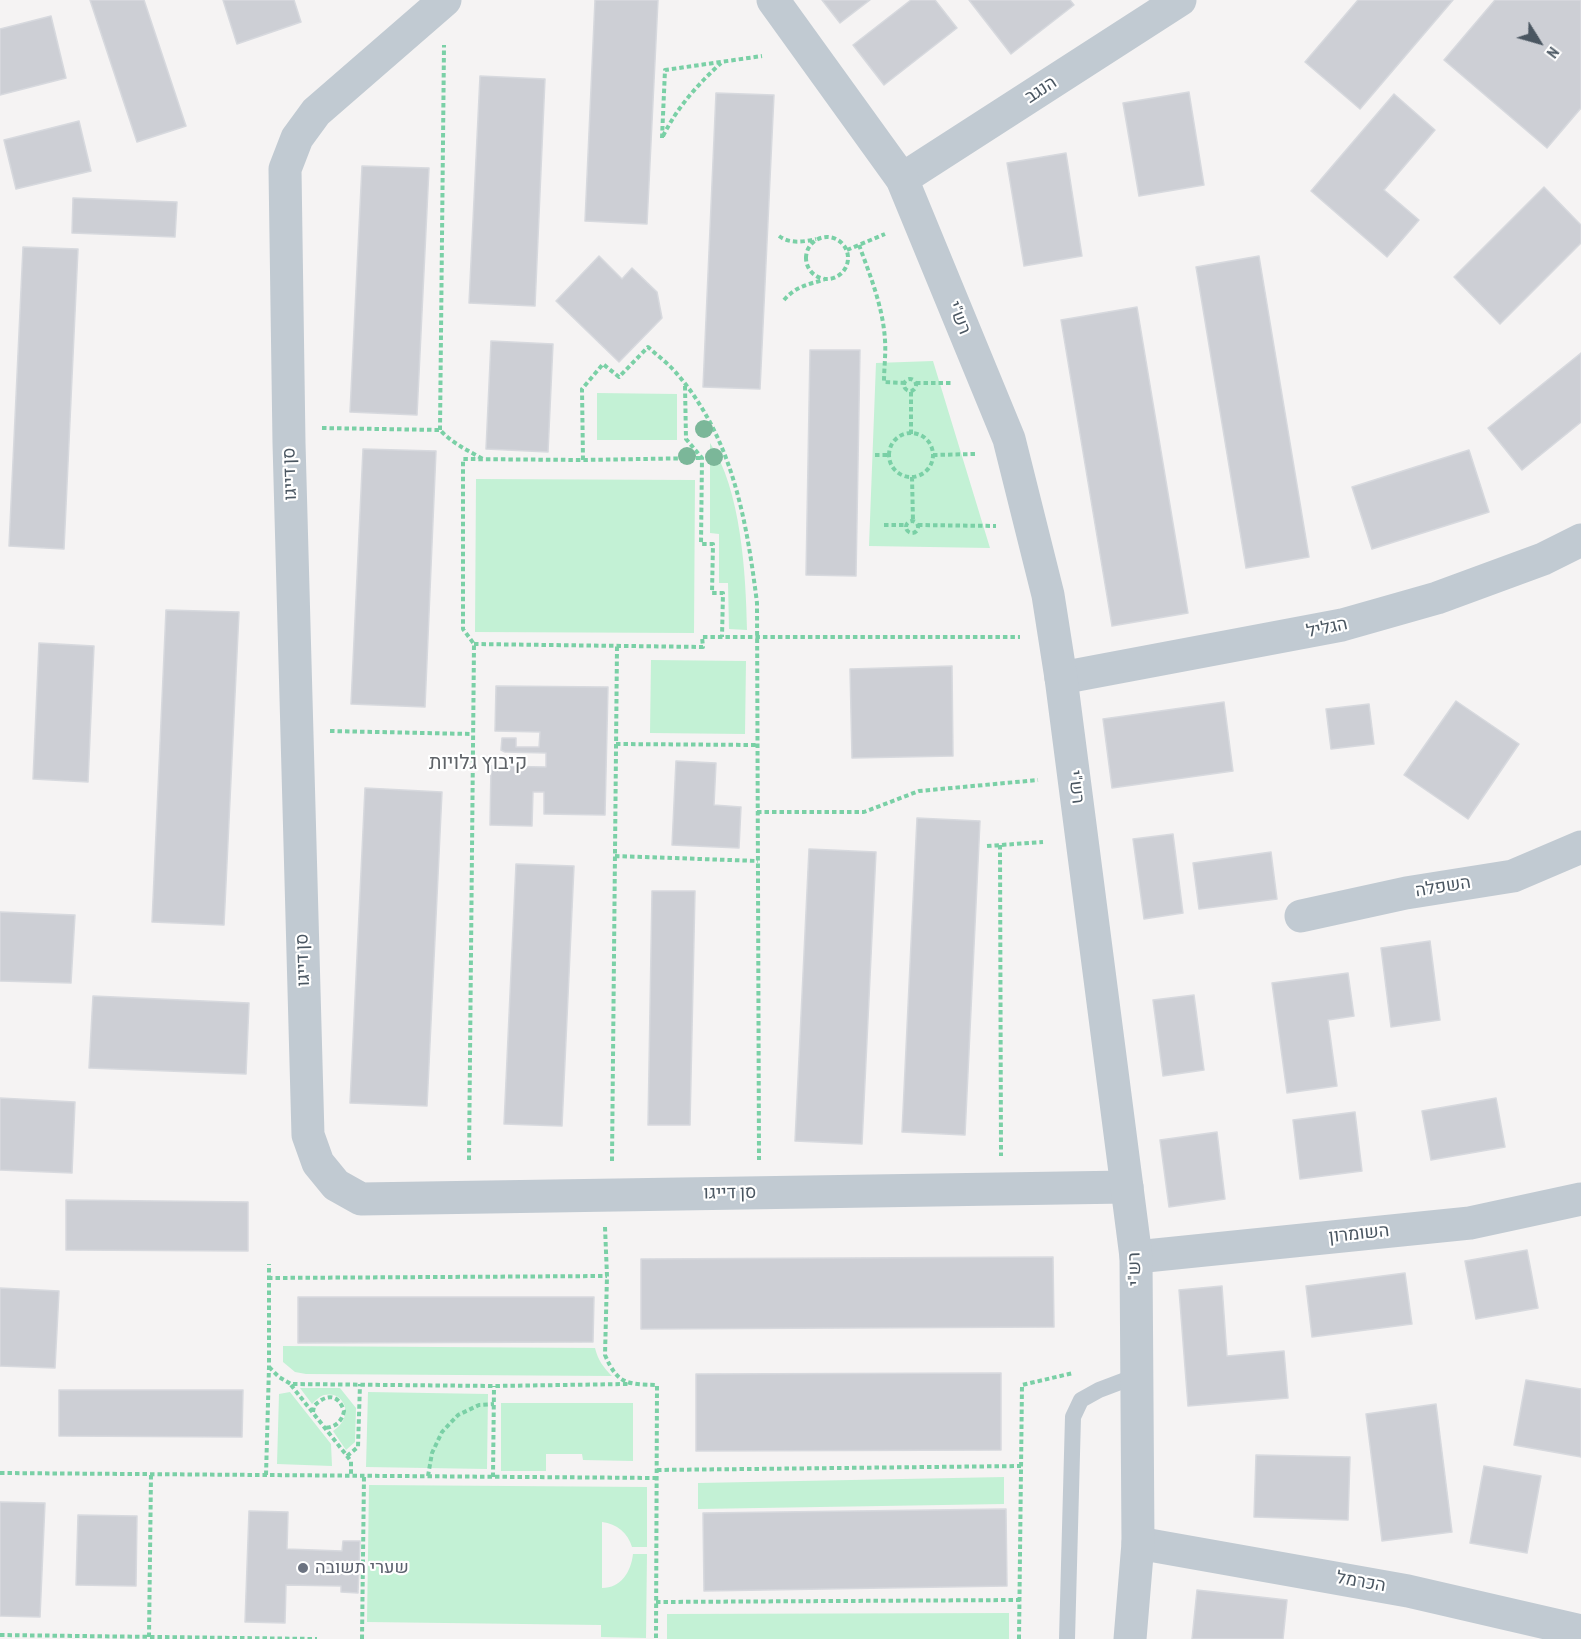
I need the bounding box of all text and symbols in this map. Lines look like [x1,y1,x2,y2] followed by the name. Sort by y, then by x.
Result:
[1509,12,1569,72] north arrow
[1543,43,1564,62] text: N
[1021,72,1061,108] street label: הנגב
[943,298,975,338] street label: רש"י
[278,447,302,501] street label: סן דייגו
[1304,613,1350,643] street label: הגליל
[429,751,527,775] district label: קיבוץ גלויות
[1063,769,1089,805] street label: רש"י
[1414,872,1472,902] street label: השפלה
[291,933,315,987] street label: סן דייגו
[703,1182,757,1204] street label: סן דייגו
[1328,1220,1390,1248] street label: השומרון
[1124,1252,1146,1286] street label: רש"י
[315,1557,409,1579] place label: שערי תשובה
[296,1561,310,1575] marker: שערי תשובה
[1335,1567,1387,1597] street label: הכרמל

